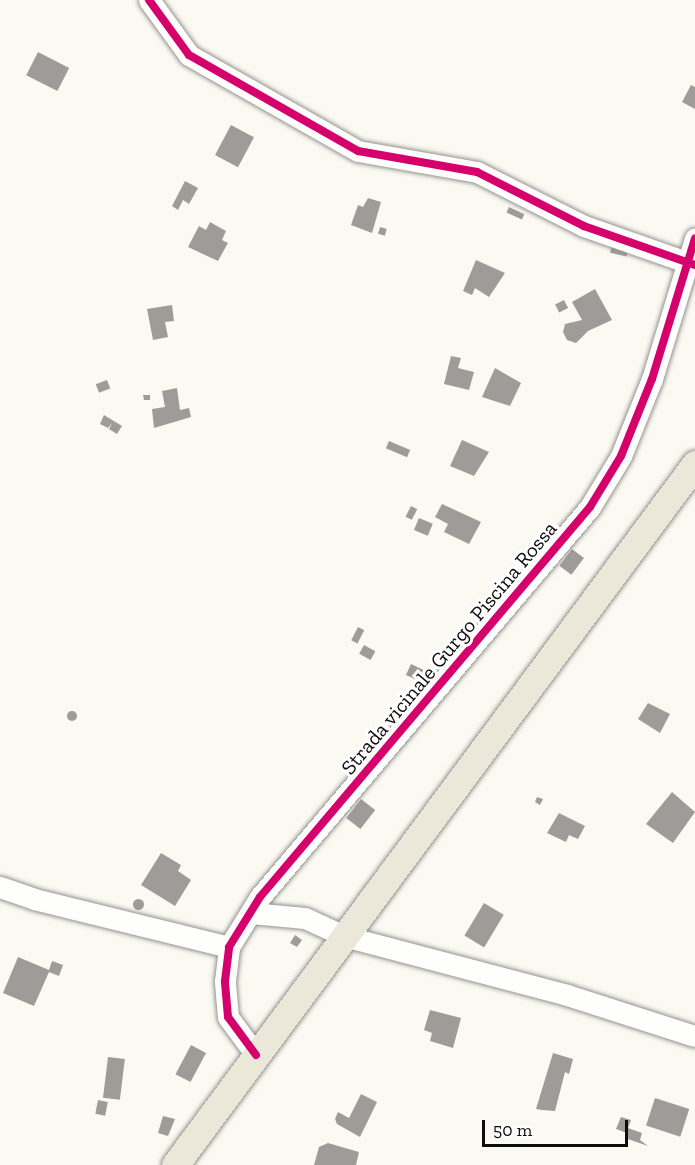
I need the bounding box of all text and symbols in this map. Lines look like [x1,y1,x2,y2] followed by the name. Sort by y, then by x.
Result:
[336,516,562,780] street label: Strada vicinale Gurgo Piscina Rossa
[485,1108,630,1146] scale bar
[493,1119,532,1141] text: 50 m

